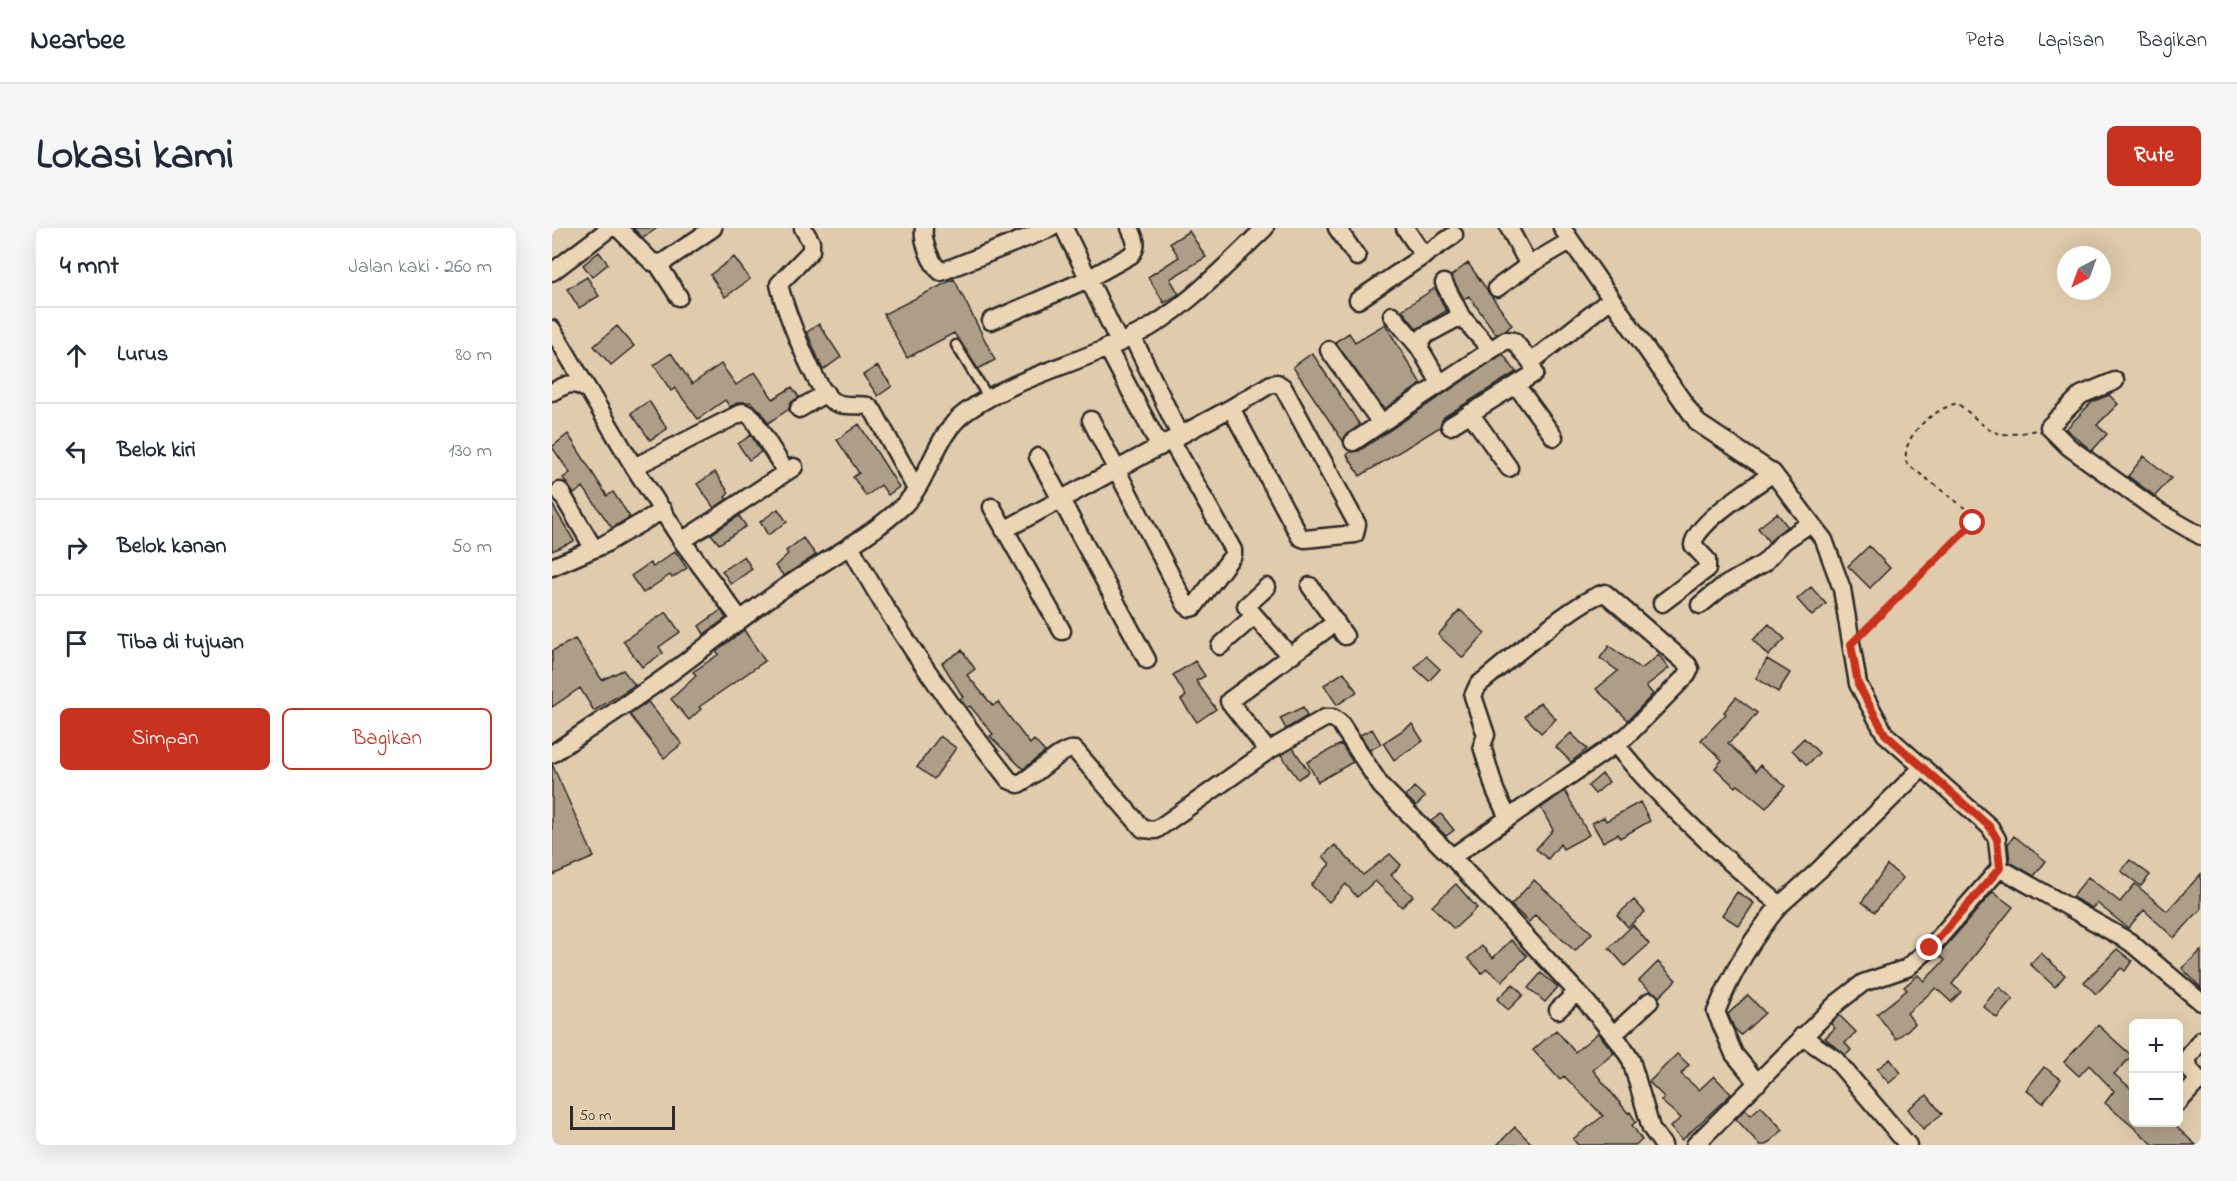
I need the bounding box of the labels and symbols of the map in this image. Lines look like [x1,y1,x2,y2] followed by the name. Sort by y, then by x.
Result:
[2057,246,2111,300] north arrow
[1959,509,1985,535] route start
[1916,934,1942,960] route end
[570,1103,675,1130] scale bar

